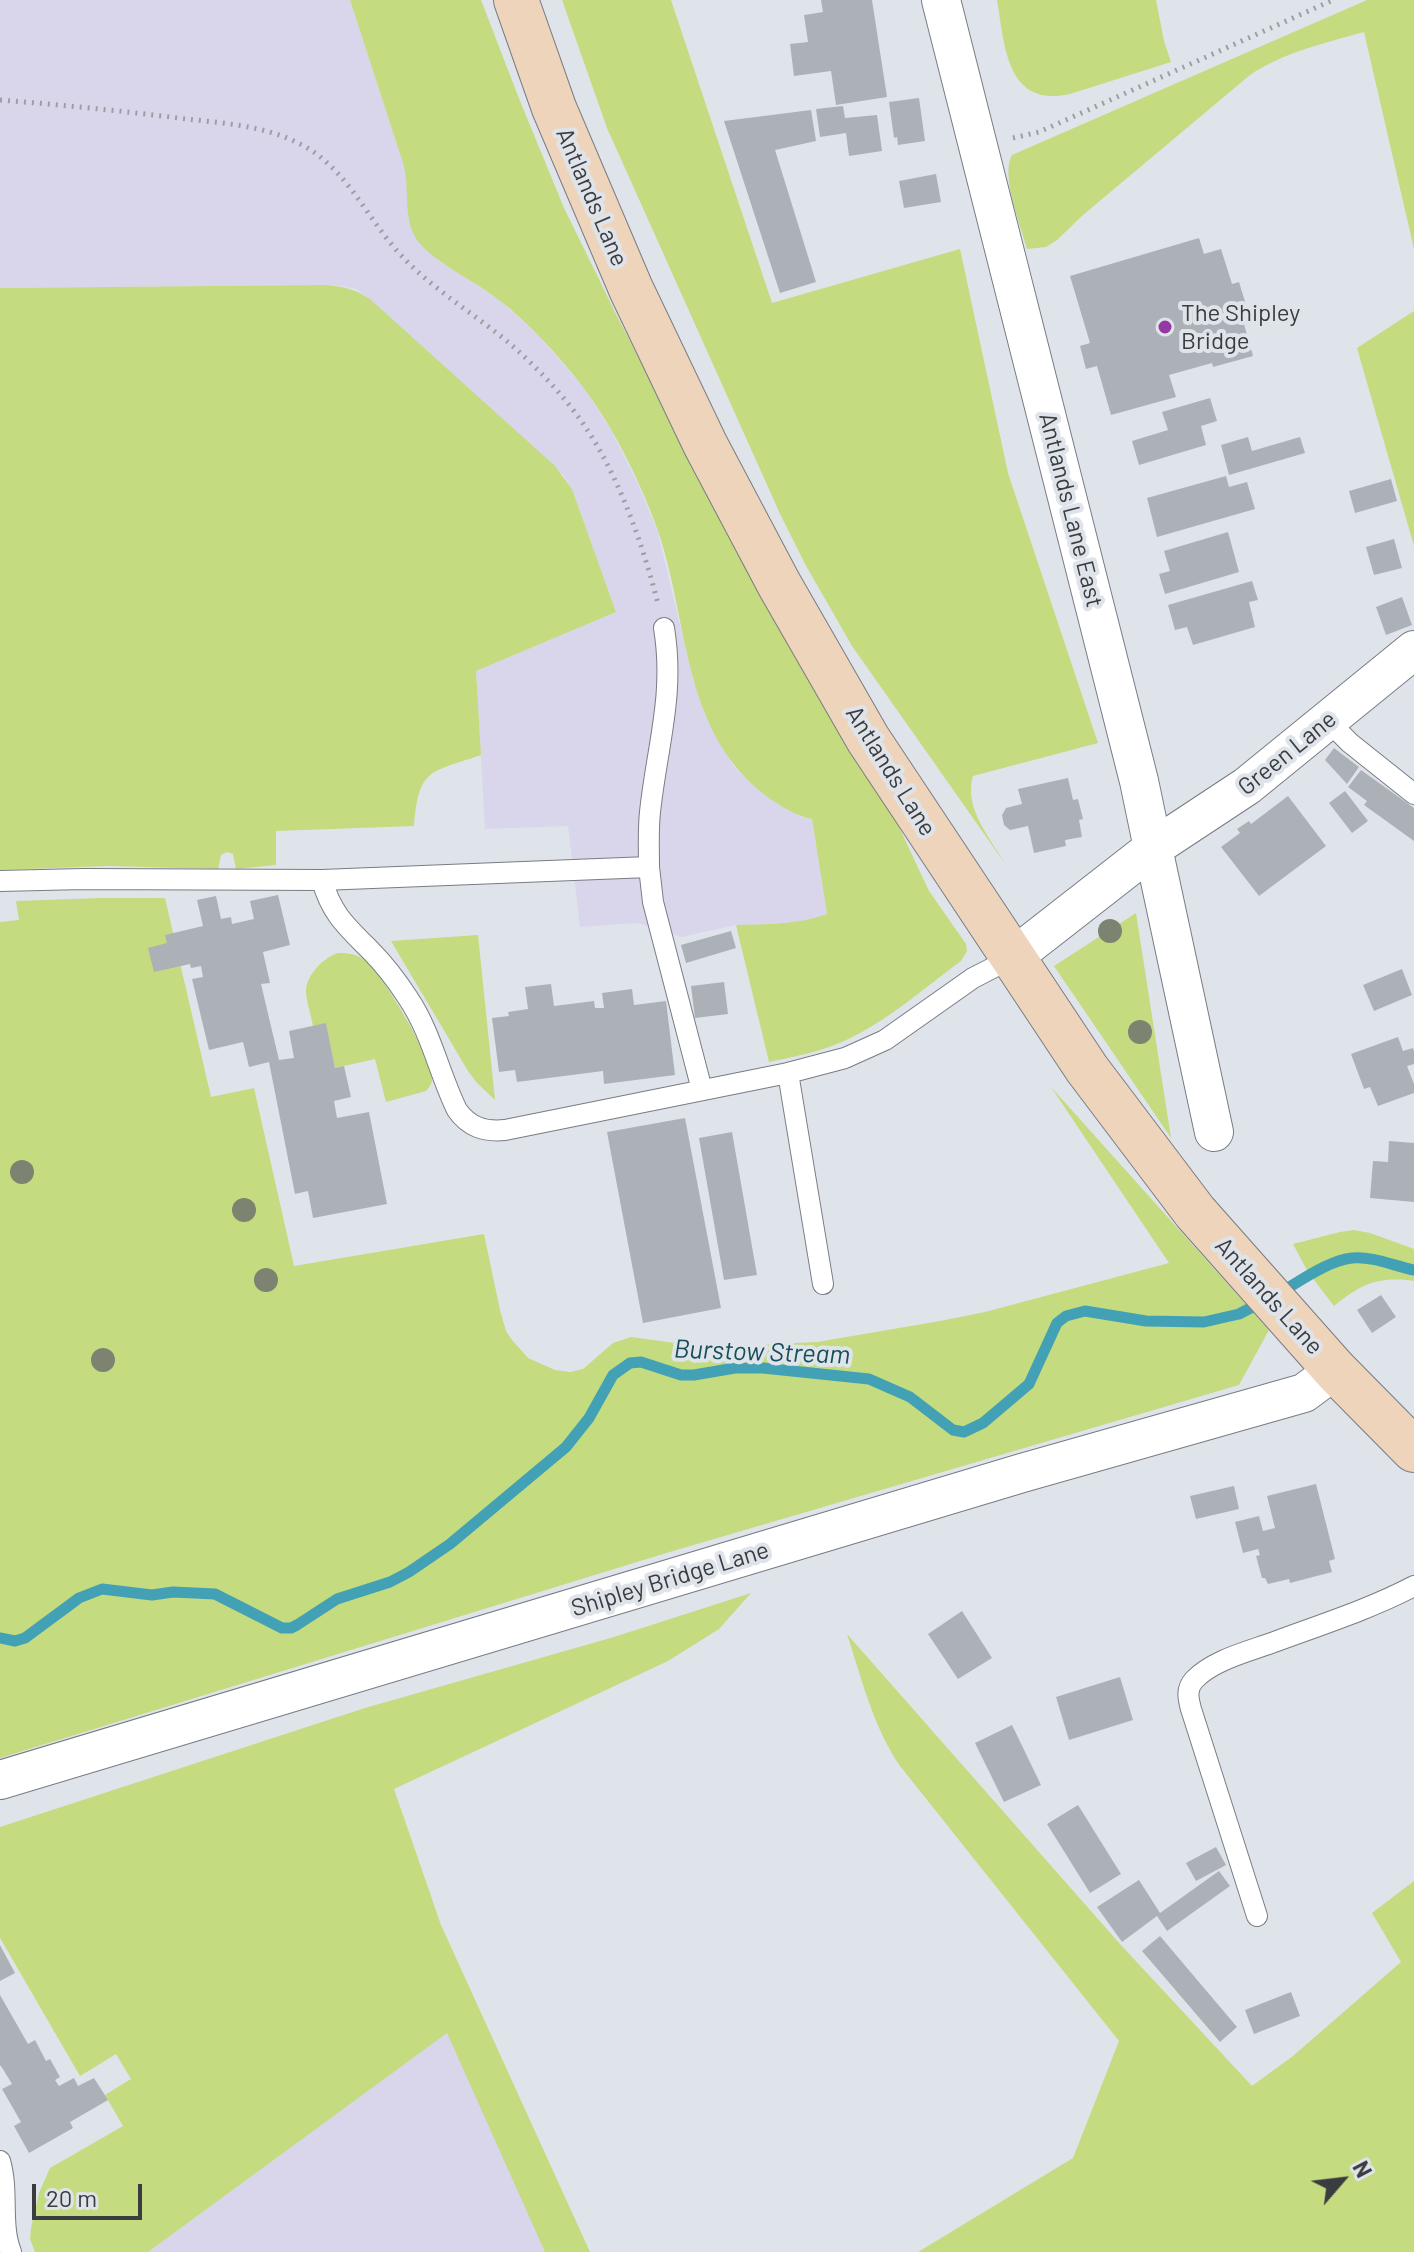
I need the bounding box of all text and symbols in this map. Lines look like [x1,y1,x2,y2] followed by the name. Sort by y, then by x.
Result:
[550,123,634,271] street label: Antlands Lane
[1181,299,1300,355] place label: The Shipley Bridge
[1156,318,1174,336] marker: The Shipley Bridge
[1033,410,1109,610] street label: Antlands Lane East
[840,701,942,841] street label: Antlands Lane
[1232,705,1342,801] street label: Green Lane
[1209,1231,1329,1361] street label: Antlands Lane
[673,1333,851,1371] water label: Burstow Stream
[568,1535,772,1623] street label: Shipley Bridge Lane
[1302,2140,1382,2220] north arrow
[1348,2156,1378,2181] text: N
[36,2168,146,2218] scale bar
[46,2183,97,2212] text: 20 m

